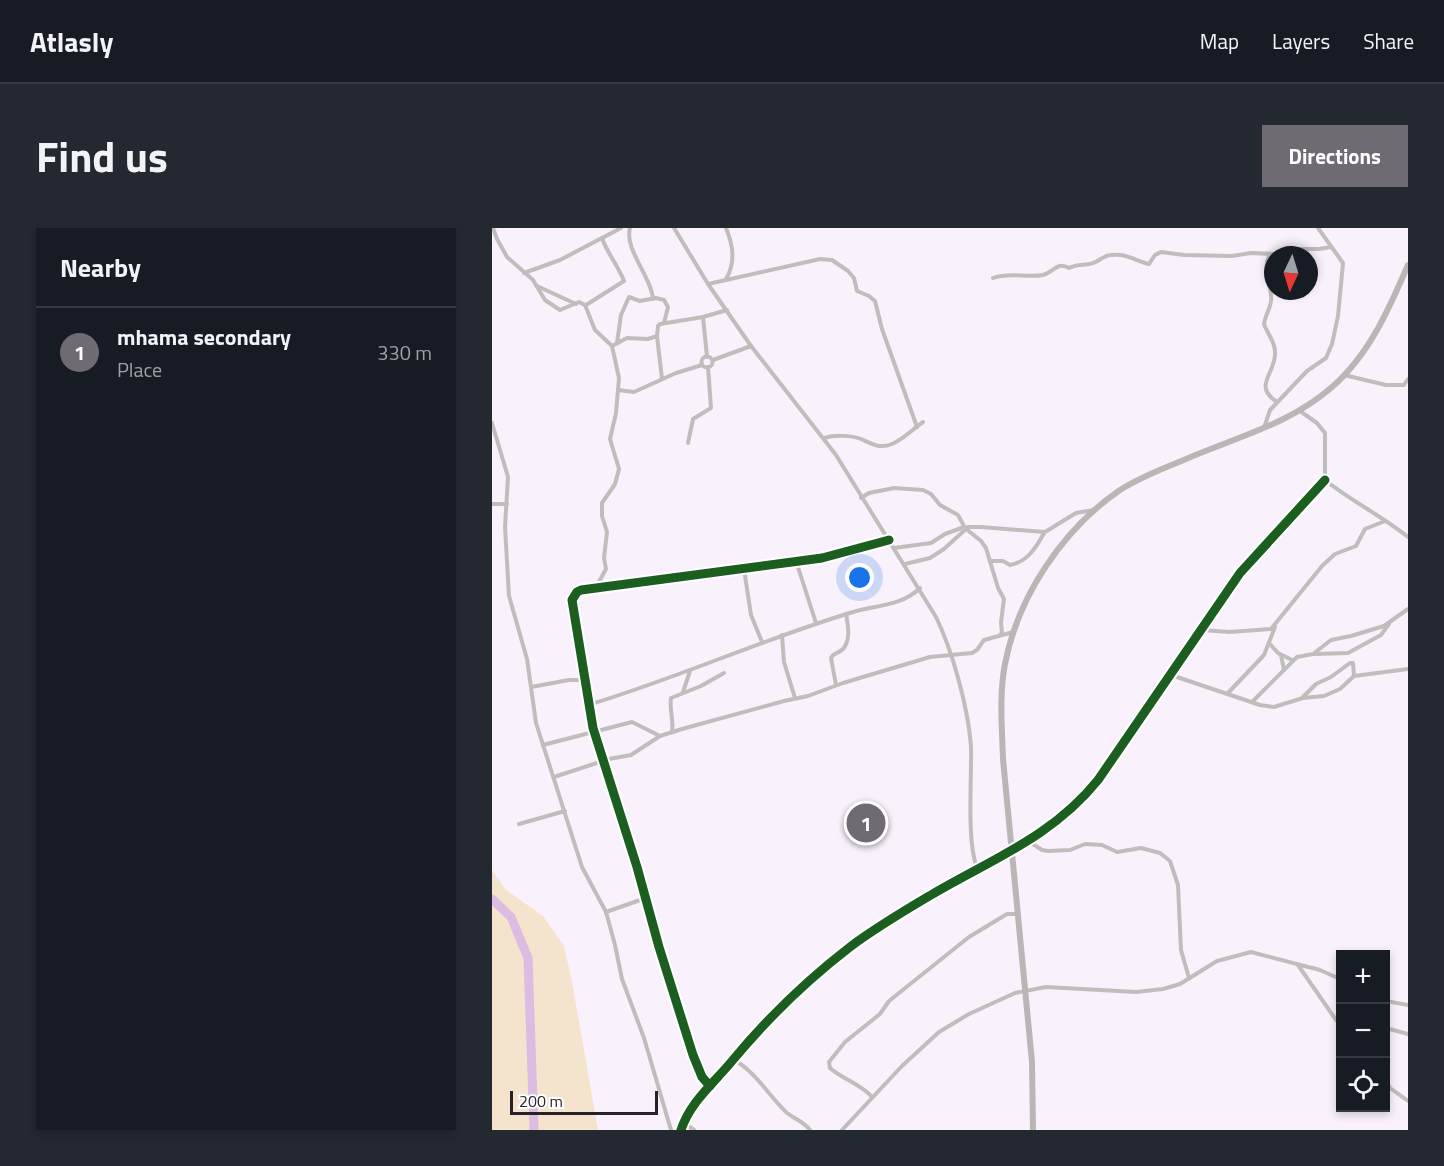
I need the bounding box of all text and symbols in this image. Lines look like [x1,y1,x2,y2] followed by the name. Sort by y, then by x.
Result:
[30,20,113,63] text: Atlasly
[1200,25,1239,57] text: Map
[1272,25,1330,57] text: Layers
[1363,25,1414,57] text: Share
[36,124,168,188] text: Find us
[1262,125,1408,187] button: Directions
[1264,246,1318,300] north arrow
[60,248,141,287] text: Nearby
[117,320,291,354] text: mhama secondary
[74,337,85,368] text: 1
[377,337,432,368] text: 330 m
[117,354,162,385] text: Place
[845,563,874,592] your location
[846,800,886,846] pin: 1
[1336,950,1390,1112] map controls
[1336,950,1390,1004] button: +
[1336,1004,1390,1058] button: −
[1336,1058,1390,1112] button: locate
[510,1088,658,1116] scale bar
[519,1089,563,1113] text: 200 m

